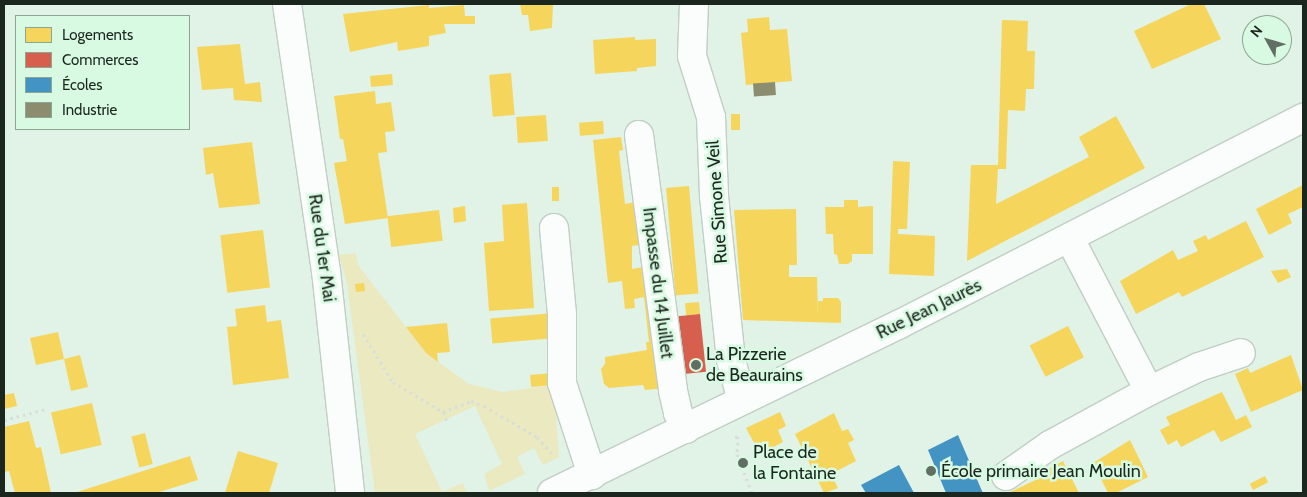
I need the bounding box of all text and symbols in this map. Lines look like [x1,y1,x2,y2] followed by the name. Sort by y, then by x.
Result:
[15,15,190,130] legend
[1242,15,1292,65] north arrow
[1246,22,1266,41] text: N
[62,26,133,44] text: Logements
[62,51,138,69] text: Commerces
[62,76,102,94] text: Écoles
[62,101,117,119] text: Industrie
[702,140,732,264] street label: Rue Simone Veil
[304,193,340,303] street label: Rue du 1er Mai
[638,206,678,360] street label: Impasse du 14 Juillet
[873,274,985,344] street label: Rue Jean Jaurès
[706,344,803,386] place label: La Pizzerie de Beaurains
[690,359,702,371] marker: La Pizzerie de Beaurains
[753,442,836,484] place label: Place de la Fontaine
[737,457,749,469] marker: Place de la Fontaine
[941,460,1141,482] place label: École primaire Jean Moulin
[925,465,937,477] marker: École primaire Jean Moulin

